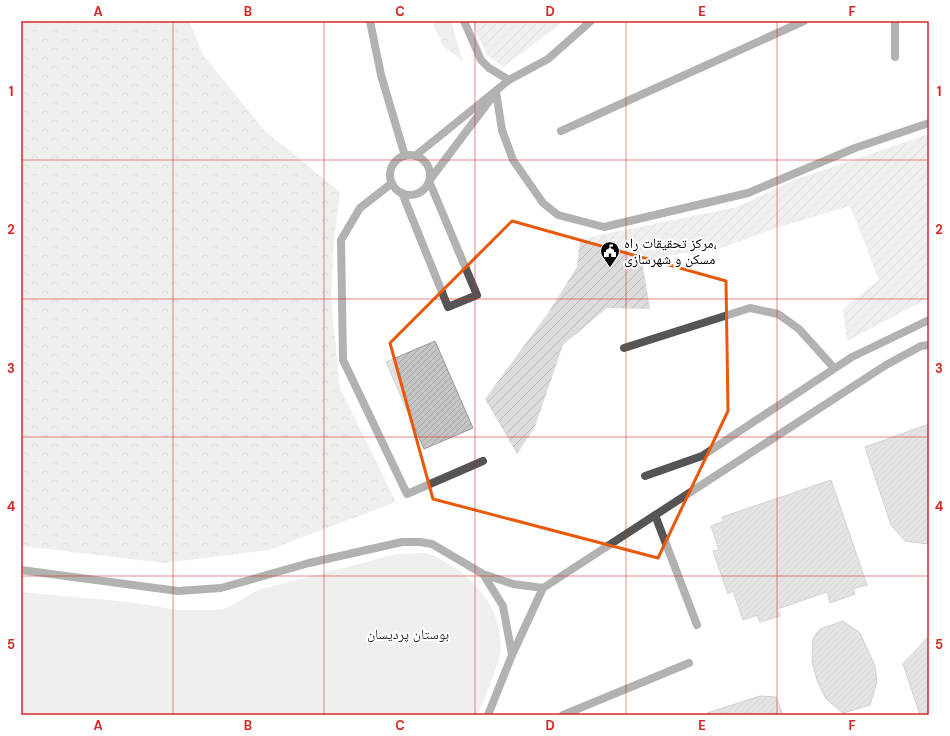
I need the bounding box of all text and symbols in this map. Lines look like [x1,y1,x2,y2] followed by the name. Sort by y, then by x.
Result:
[93,3,103,20] text: A
[244,3,252,20] text: B
[395,3,405,20] text: C
[545,3,555,20] text: D
[698,3,706,20] text: E
[848,3,856,20] text: F
[9,83,13,100] text: 1
[937,83,941,100] text: 1
[7,221,15,238] text: 2
[935,221,943,238] text: 2
[624,234,717,268] place label: مرکز تحقیقات راه، مسکن و شهرسازی
[599,240,621,268] public building icon: مرکز تحقیقات راه، مسکن و شهرسازی
[7,360,15,377] text: 3
[935,360,943,377] text: 3
[7,498,15,515] text: 4
[935,498,943,515] text: 4
[367,625,449,643] park label: بوستان پردیسان
[7,636,15,653] text: 5
[935,636,943,653] text: 5
[93,717,103,734] text: A
[244,717,252,734] text: B
[395,717,405,734] text: C
[545,717,555,734] text: D
[698,717,706,734] text: E
[848,717,856,734] text: F

